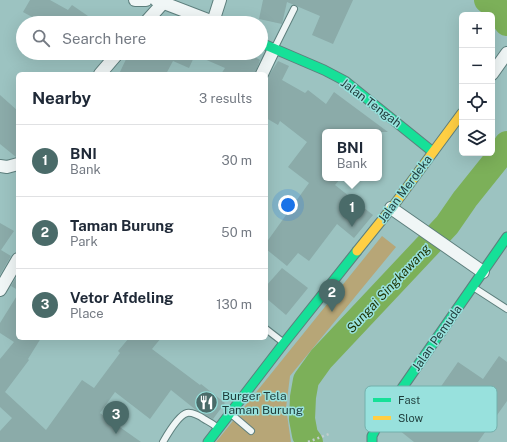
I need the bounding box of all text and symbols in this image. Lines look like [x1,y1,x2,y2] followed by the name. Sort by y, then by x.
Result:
[459,12,495,156] map controls
[459,12,495,48] button: +
[16,16,268,60] search box
[30,27,52,49] icon: search
[62,30,146,47] text: Search here
[459,48,495,84] button: −
[338,76,404,130] street label: Jalan Tengah
[459,84,495,120] button: locate
[32,88,91,108] text: Nearby
[199,91,252,106] text: 3 results
[459,120,495,156] button: layers
[322,129,382,181] popup
[337,139,363,156] text: BNI
[70,145,97,162] text: BNI
[42,153,48,168] text: 1
[222,153,252,168] text: 30 m
[375,153,435,225] street label: Jalan Merdeka
[337,156,367,171] text: Bank
[70,162,101,177] text: Bank
[339,194,365,227] pin: 1
[278,195,298,215] your location
[70,217,174,234] text: Taman Burung
[41,225,49,240] text: 2
[221,225,252,240] text: 50 m
[70,234,98,249] text: Park
[343,241,433,336] water label: Sungai Singkawang
[319,279,345,312] pin: 2
[70,289,173,306] text: Vetor Afdeling
[41,297,49,312] text: 3
[216,297,252,312] text: 130 m
[409,303,465,373] street label: Jalan Pemuda
[70,306,104,321] text: Place
[365,386,497,432] legend
[222,389,303,417] place label: Burger Tela Taman Burung
[193,390,219,416] restaurant icon: Burger Tela Taman Burung
[398,394,420,406] text: Fast
[103,401,129,434] pin: 3
[398,412,424,424] text: Slow

